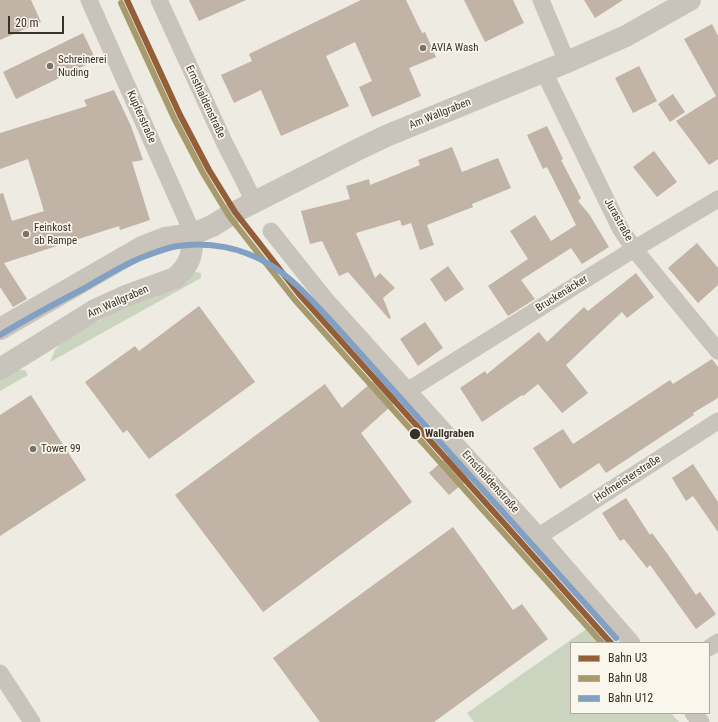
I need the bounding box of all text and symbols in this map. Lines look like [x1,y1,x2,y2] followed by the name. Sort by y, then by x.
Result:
[10,8,66,34] scale bar
[15,16,39,30] text: 20 m
[431,41,479,55] place label: AVIA Wash
[418,43,428,53] marker: AVIA Wash
[58,53,106,79] place label: Schreinerei Nuding
[45,61,55,71] marker: Schreinerei Nuding
[182,63,228,141] street label: Ernsthaldenstraße
[124,89,158,145] street label: Kupferstraße
[407,96,473,132] street label: Am Wallgraben
[601,196,635,244] street label: Jurastraße
[34,221,77,247] place label: Feinkost ab Rampe
[21,229,31,239] marker: Feinkost ab Rampe
[534,273,590,315] street label: Bruckenäcker
[85,283,151,321] street label: Am Wallgraben
[408,427,422,441] marker: Wallgraben
[425,427,474,441] place label: Wallgraben
[41,442,81,456] place label: Tower 99
[28,444,38,454] marker: Tower 99
[459,448,521,516] street label: Ernsthaldenstraße
[592,453,664,505] street label: Hofmeisterstraße
[570,642,710,714] legend
[608,651,647,665] text: Bahn U3
[608,671,647,685] text: Bahn U8
[608,691,653,705] text: Bahn U12

